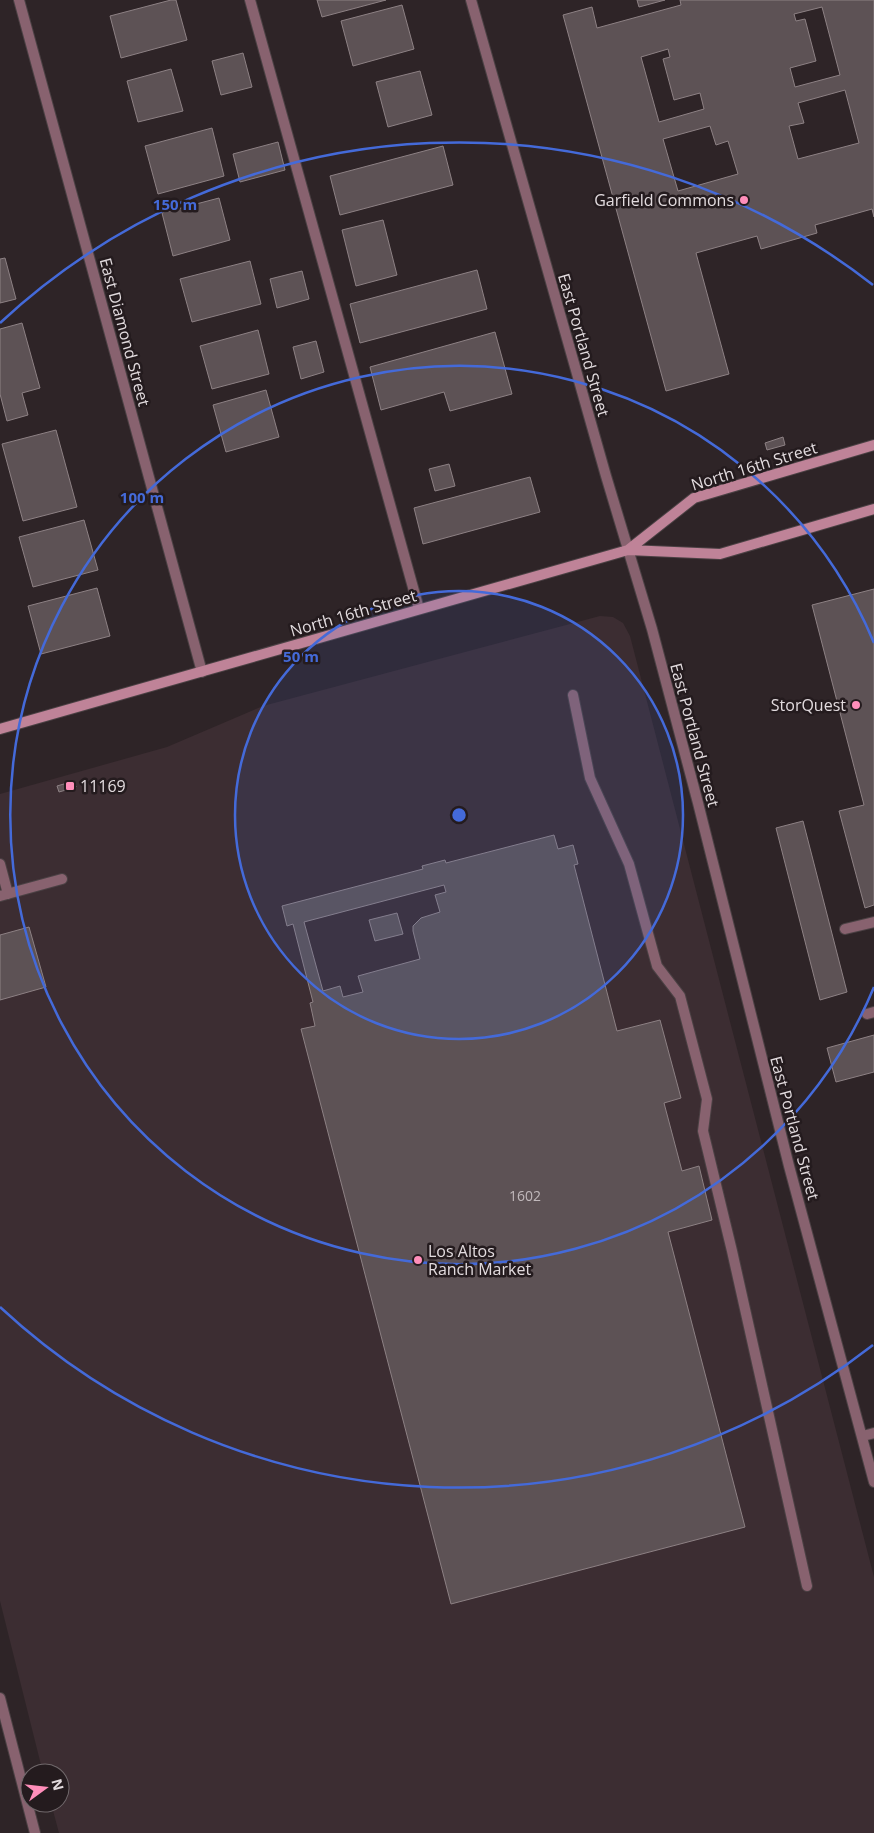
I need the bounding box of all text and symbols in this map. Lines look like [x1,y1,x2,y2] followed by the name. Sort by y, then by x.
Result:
[594,189,734,211] place label: Garfield Commons
[153,194,197,214] text: 150 m
[738,194,750,206] marker: Garfield Commons
[95,255,155,409] street label: East Diamond Street
[553,271,615,420] street label: East Portland Street
[688,436,820,496] street label: North 16th Street
[120,487,164,507] text: 100 m
[287,584,419,642] street label: North 16th Street
[283,646,319,666] text: 50 m
[665,661,725,810] street label: East Portland Street
[771,694,846,716] place label: StorQuest
[850,699,862,711] marker: StorQuest
[80,775,126,797] place label: 11169
[64,780,76,792] marker: 11169
[450,806,468,824] centre of rings
[765,1054,825,1203] street label: East Portland Street
[509,1186,541,1205] house number: 1602
[428,1240,531,1280] place label: Los Altos Ranch Market
[412,1254,424,1266] marker: Los Altos Ranch Market
[20,1763,70,1813] north arrow
[47,1777,69,1792] text: N

